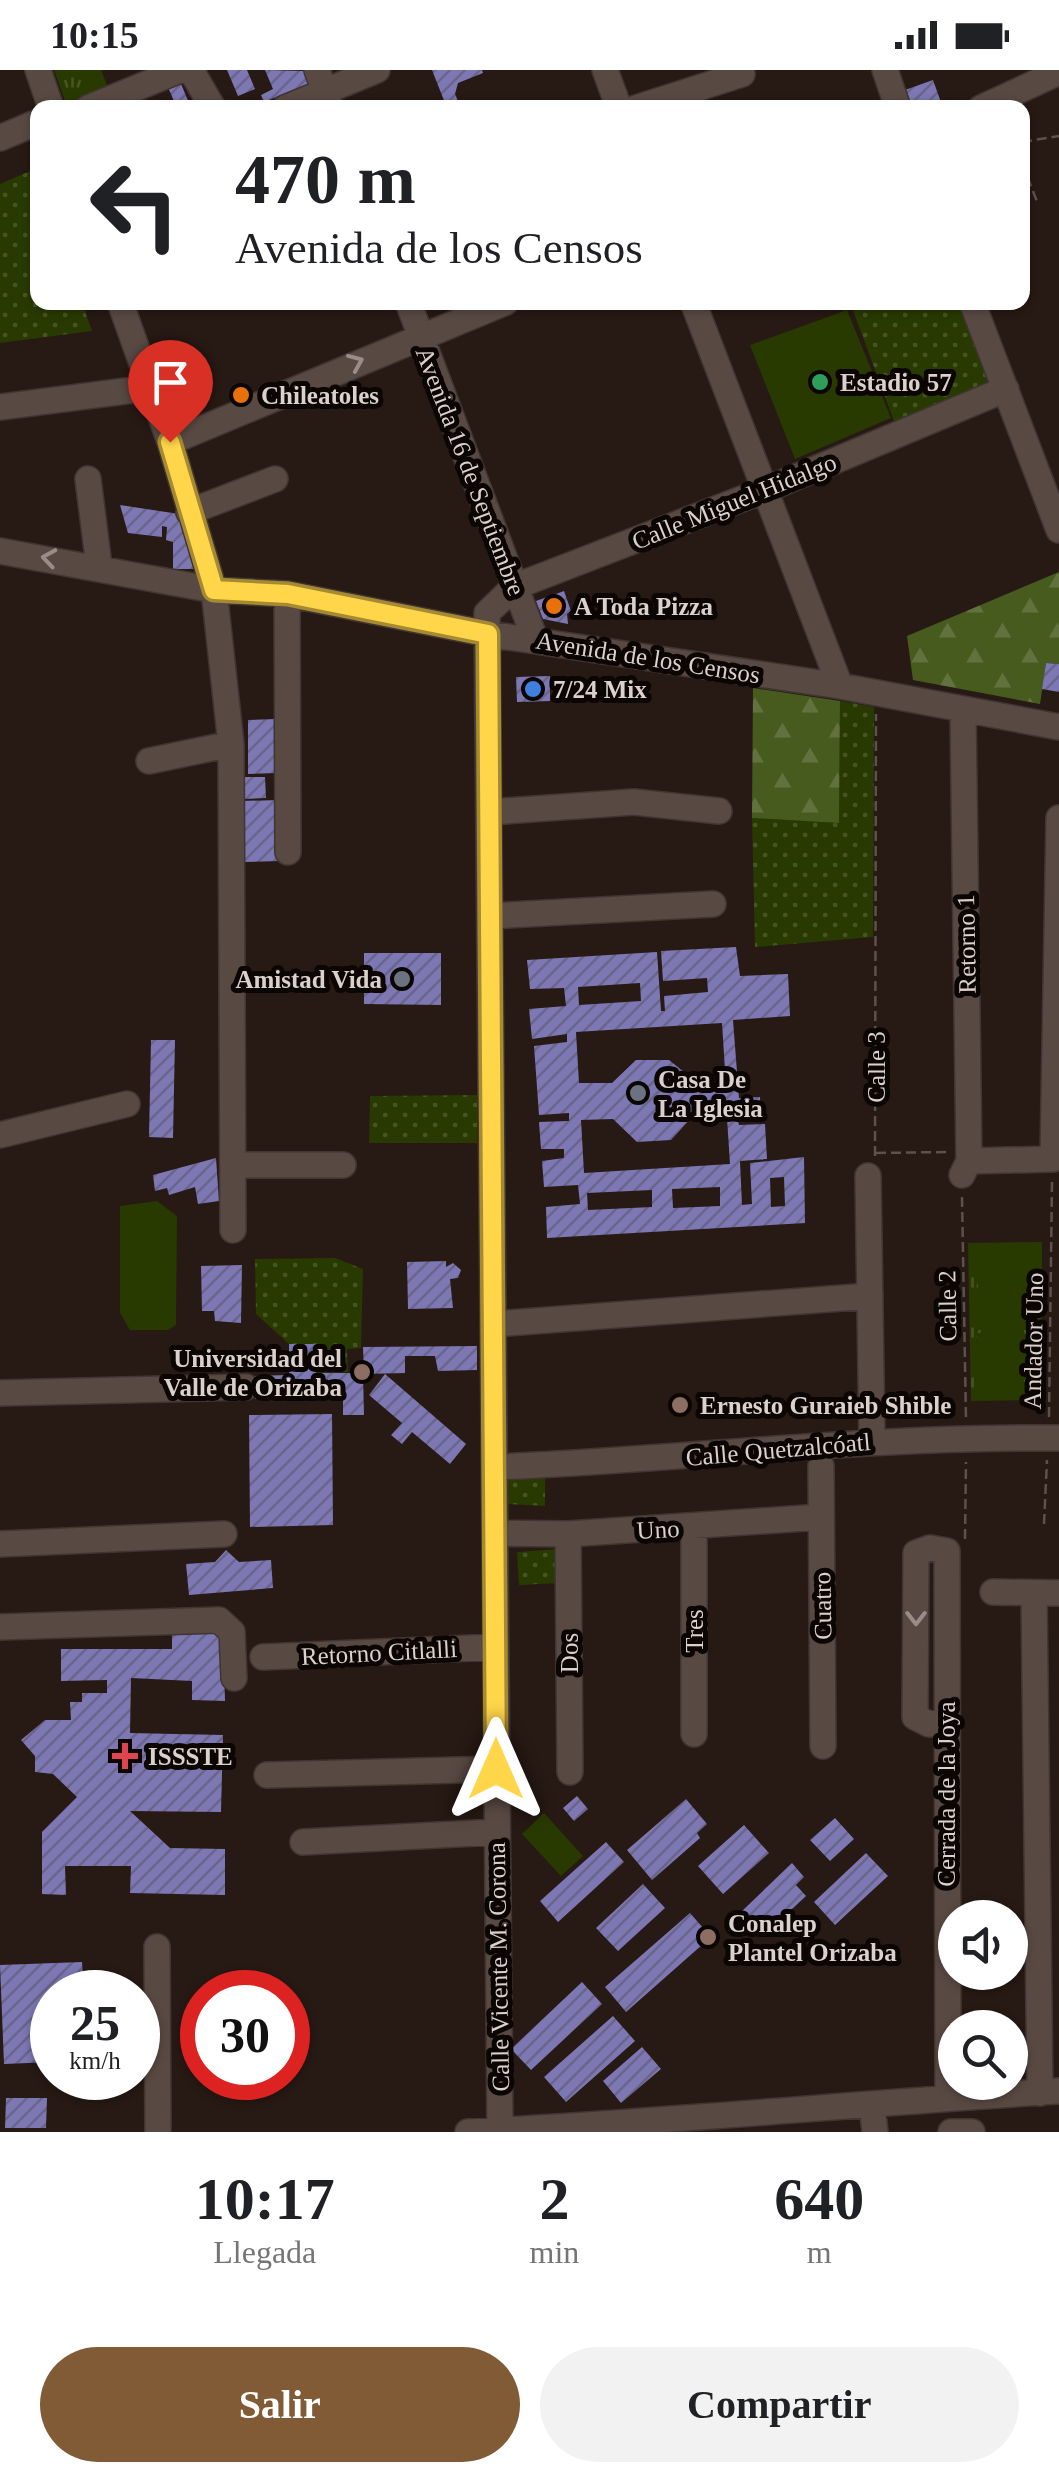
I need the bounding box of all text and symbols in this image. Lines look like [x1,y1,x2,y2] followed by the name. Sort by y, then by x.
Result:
[50,14,139,56] text: 10:15
[70,140,200,270] icon: left
[235,141,416,218] text: 470 m
[235,223,643,273] text: Avenida de los Censos
[128,340,213,443] pin
[411,343,530,599] street label: Avenida 16 de Septiembre
[346,354,364,374] one-way arrow
[143,355,198,410] icon: arrive
[840,369,952,396] place label: Estadio 57
[809,371,831,393] marker: Estadio 57
[261,382,379,409] place label: Chileatoles
[230,384,252,406] marker: Chileatoles
[628,448,840,555] street label: Calle Miguel Hidalgo
[41,549,57,570] one-way arrow
[574,593,713,620] place label: A Toda Pizza
[543,595,565,617] marker: A Toda Pizza
[534,626,762,689] street label: Avenida de los Censos
[553,676,647,703] place label: 7/24 Mix
[522,678,544,700] marker: 7/24 Mix
[952,894,981,994] street label: Retorno 1
[235,966,382,993] place label: Amistad Vida
[391,968,413,990] marker: Amistad Vida
[863,1031,890,1103] street label: Calle 3
[658,1066,763,1122] place label: Casa De La Iglesia
[627,1082,649,1104] marker: Casa De La Iglesia
[933,1270,962,1342] street label: Calle 2
[1019,1272,1048,1410] street label: Andador Uno
[164,1345,342,1401] place label: Universidad del Valle de Orizaba
[351,1361,373,1383] marker: Universidad del Valle de Orizaba
[700,1392,951,1419] place label: Ernesto Guraieb Shible
[669,1394,691,1416] marker: Ernesto Guraieb Shible
[685,1428,872,1471] street label: Calle Quetzalcóatl
[636,1515,680,1544] street label: Uno
[808,1572,837,1640] street label: Cuatro
[681,1609,708,1653] street label: Tres
[905,1610,927,1626] one-way arrow
[556,1633,583,1673] street label: Dos
[300,1635,458,1670] street label: Retorno Citlalli
[933,1701,960,1887] street label: Cerrada de la Joya
[444,1717,548,1821] position arrow
[112,1743,138,1769] marker: ISSSTE
[148,1743,233,1770] place label: ISSSTE
[483,1842,514,2092] street label: Calle Vicente M. Corona
[938,1900,1028,2100] map controls
[938,1900,1028,1990] button: sound
[728,1910,897,1966] place label: Conalep Plantel Orizaba
[697,1926,719,1948] marker: Conalep Plantel Orizaba
[180,1970,310,2100] speed limit sign: 30
[70,1995,120,2051] text: 25
[938,2010,1028,2100] button: search
[69,2047,121,2074] text: km/h
[195,2166,335,2232] text: 10:17
[539,2166,569,2232] text: 2
[774,2166,864,2232] text: 640
[213,2234,316,2270] text: Llegada
[530,2234,579,2270] text: min
[807,2234,832,2270] text: m
[40,2347,520,2462] button: Salir
[540,2347,1019,2462] button: Compartir

